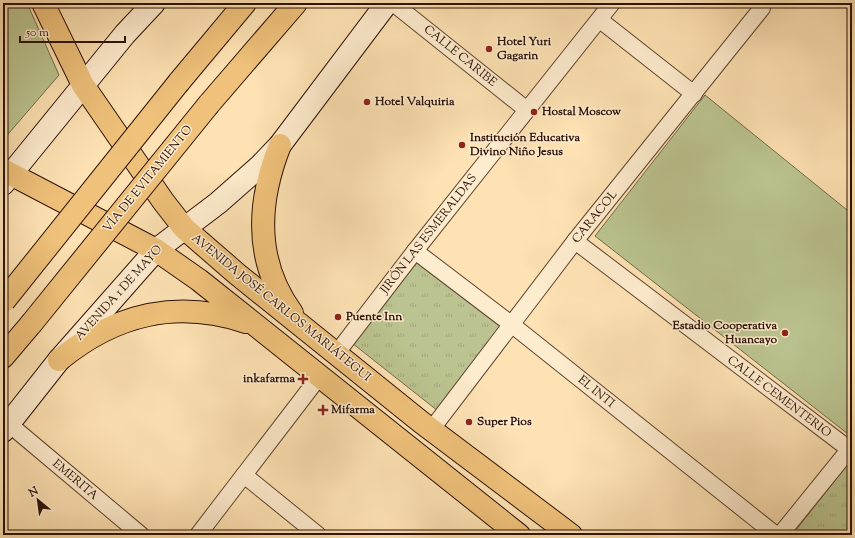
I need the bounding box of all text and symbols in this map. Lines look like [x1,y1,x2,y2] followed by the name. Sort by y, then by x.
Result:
[20,18,125,44] scale bar
[420,21,501,92] street label: CALLE CARIBE
[25,24,49,42] text: 50 m
[496,33,552,65] place label: Hotel Yuri Gagarin
[484,44,494,54] marker: Hotel Yuri Gagarin
[374,93,455,111] place label: Hotel Valquiria
[362,97,372,107] marker: Hotel Valquiria
[541,103,621,121] place label: Hostal Moscow
[529,107,539,117] marker: Hostal Moscow
[99,121,197,237] street label: VÍA DE EVITAMIENTO
[469,129,581,161] place label: Institución Educativa Divino Niño Jesus
[457,140,467,150] marker: Institución Educativa Divino Niño Jesus
[376,170,482,299] street label: JIRÓN LAS ESMERALDAS
[568,187,622,247] street label: CARACOL
[187,230,375,386] street label: AVENIDA JOSÉ CARLOS MARIÁTEGUI
[71,241,167,345] street label: AVENIDA 1 DE MAYO
[345,308,403,326] place label: Puente Inn
[333,312,343,322] marker: Puente Inn
[672,317,777,349] place label: Estadio Cooperativa Huancayo
[780,328,790,338] marker: Estadio Cooperativa Huancayo
[723,352,835,442] street label: CALLE CEMENTERIO
[243,370,295,388] place label: inkafarma
[574,371,618,413] street label: EL INTI
[298,374,308,384] marker: inkafarma
[330,401,375,419] place label: Mifarma
[318,405,328,415] marker: Mifarma
[477,413,532,431] place label: Super Pios
[464,417,474,427] marker: Super Pios
[48,455,102,505] street label: EMERITA
[18,480,58,520] north arrow
[25,483,42,502] text: N

